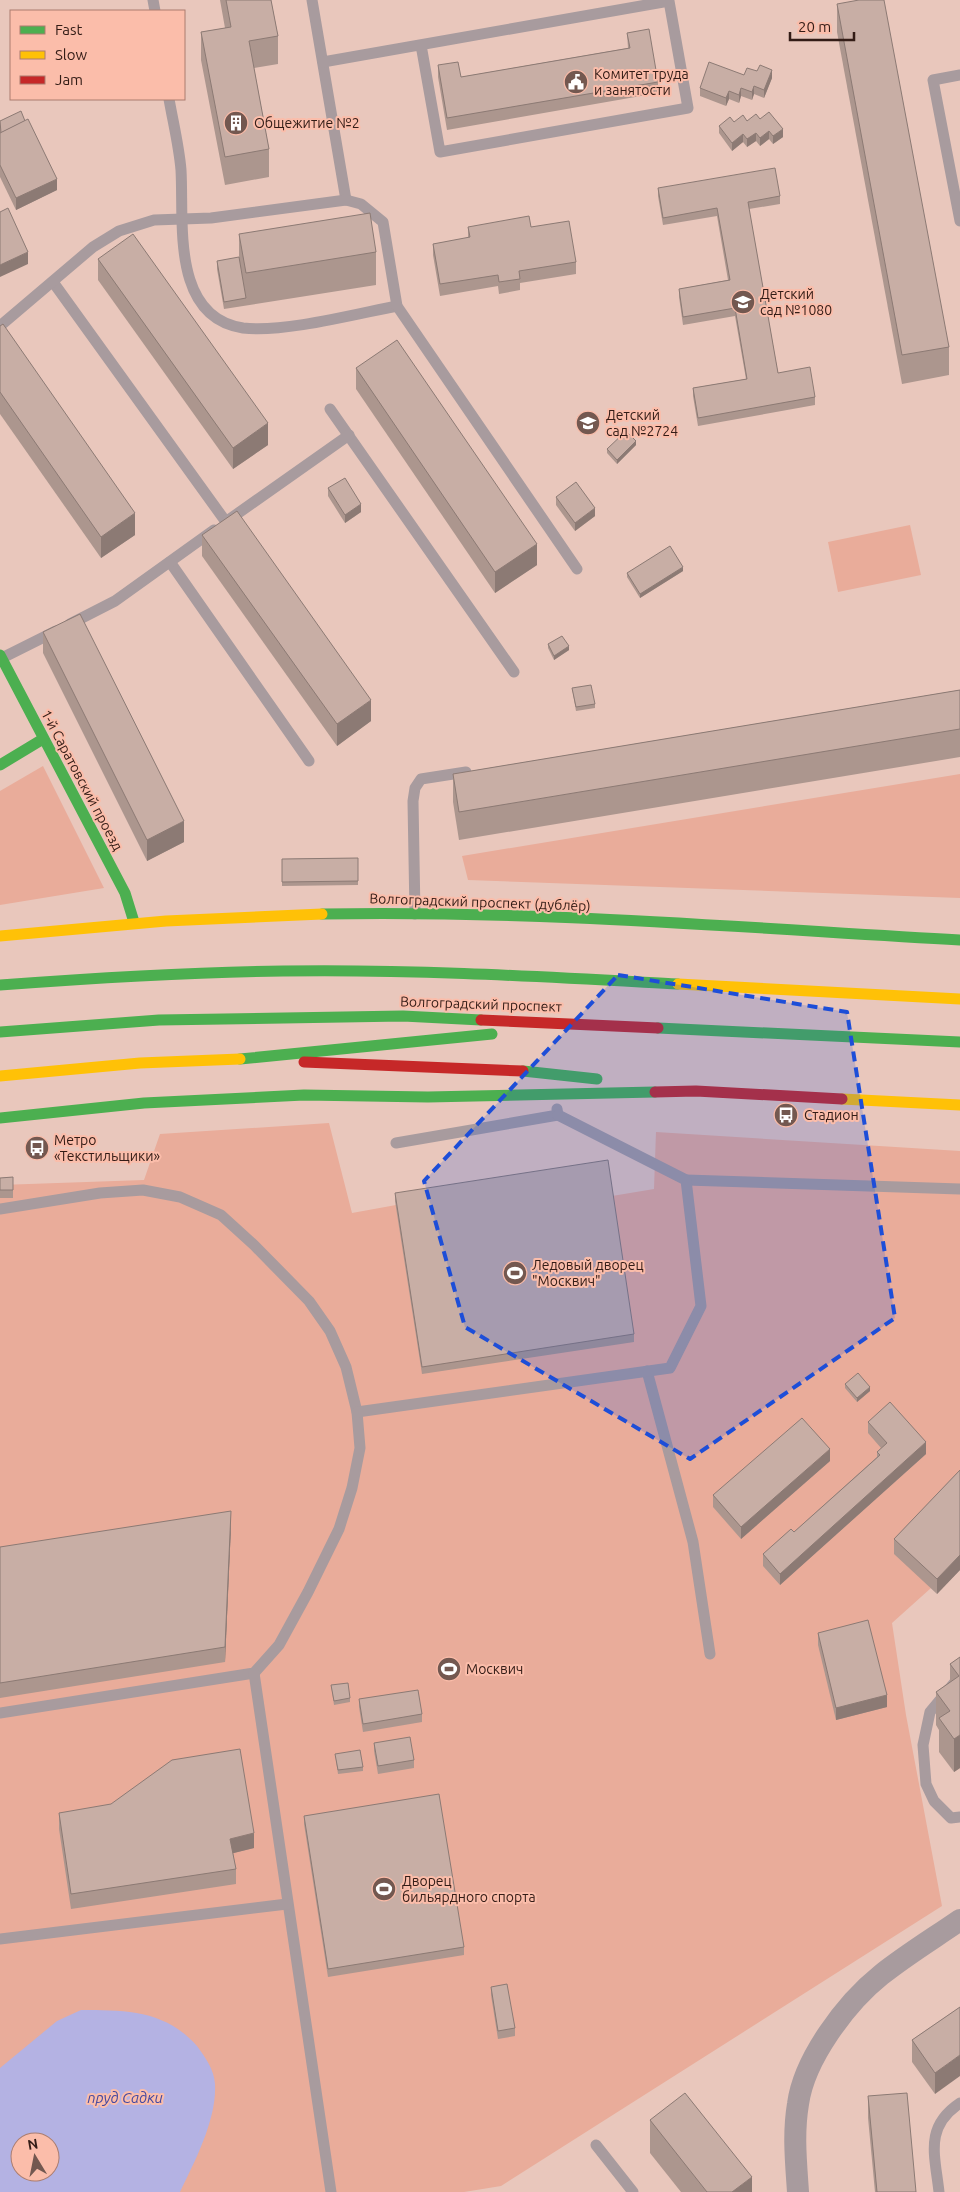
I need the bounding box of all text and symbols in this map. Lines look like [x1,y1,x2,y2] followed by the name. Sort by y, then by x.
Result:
[10,10,185,100] legend
[790,10,854,42] scale bar
[798,18,831,35] text: 20 m
[55,21,83,38] text: Fast
[55,46,88,63] text: Slow
[594,66,689,98] place label: Комитет труда и занятости
[563,69,589,95] public building icon: Комитет труда и занятости
[55,71,83,88] text: Jam
[223,110,249,136] building icon: Общежитие №2
[254,115,360,131] place label: Общежитие №2
[760,286,832,318] place label: Детский сад №1080
[730,289,756,315] school or university icon: Детский сад №1080
[606,407,678,439] place label: Детский сад №2724
[575,410,601,436] school or university icon: Детский сад №2724
[38,707,126,853] street label: 1-й Саратовский проезд
[369,890,591,914] street label: Волгоградский проспект (дублёр)
[400,993,562,1015] street label: Волгоградский проспект
[773,1102,799,1128] bus stop icon: Стадион
[804,1107,859,1123] place label: Стадион
[54,1132,160,1164] place label: Метро «Текстильщики»
[24,1135,50,1161] bus stop icon: Метро «Текстильщики»
[532,1257,644,1289] place label: Ледовый дворец "Москвич"
[502,1260,528,1286] sports icon: Ледовый дворец "Москвич"
[436,1656,462,1682] sports icon: Москвич
[466,1661,523,1677] place label: Москвич
[402,1873,536,1905] place label: Дворец бильярдного спорта
[371,1876,397,1902] sports icon: Дворец бильярдного спорта
[87,2089,163,2106] water label: пруд Садки
[10,2132,60,2182] north arrow
[26,2135,39,2153] text: N

